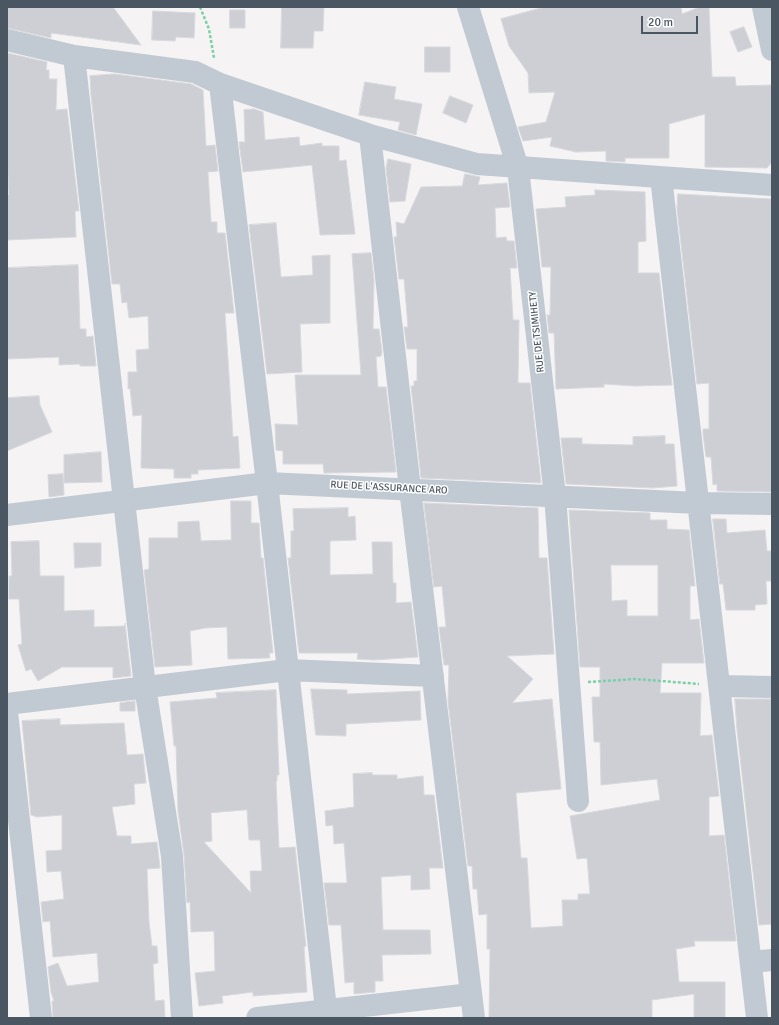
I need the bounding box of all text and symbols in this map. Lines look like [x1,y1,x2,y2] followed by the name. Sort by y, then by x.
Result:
[643,8,700,34] scale bar
[648,15,673,30] text: 20 m
[527,291,547,373] street label: RUE DE TSIMIHETY
[330,479,448,497] street label: RUE DE L'ASSURANCE ARO

